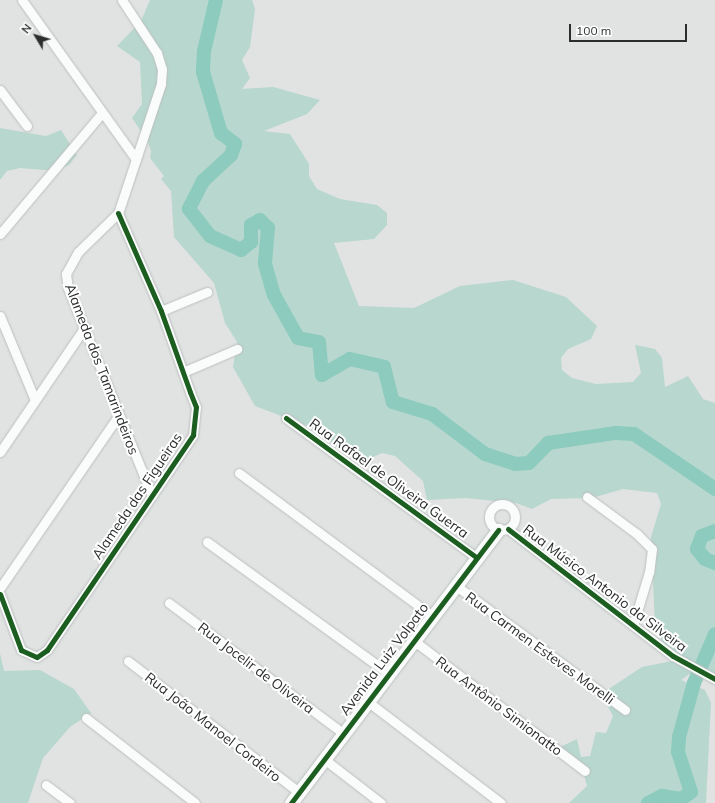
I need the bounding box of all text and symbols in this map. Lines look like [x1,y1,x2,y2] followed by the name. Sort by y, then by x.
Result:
[16,16,56,56] north arrow
[571,16,689,42] scale bar
[18,21,35,36] text: N
[576,23,611,38] text: 100 m
[62,281,142,457] street label: Alameda dos Tamarindeiros
[306,415,472,541] street label: Rua Rafael de Oliveira Guerra
[88,430,186,562] street label: Alameda das Figueiras
[520,521,690,655] street label: Rua Músico Antonio da Silveira
[462,588,618,708] street label: Rua Carmen Esteves Morelli
[336,599,432,719] street label: Avenida Luiz Volpato
[195,619,317,717] street label: Rua Jocelir de Oliveira
[432,653,566,759] street label: Rua Antônio Simionatto
[142,669,284,785] street label: Rua João Manoel Cordeiro

